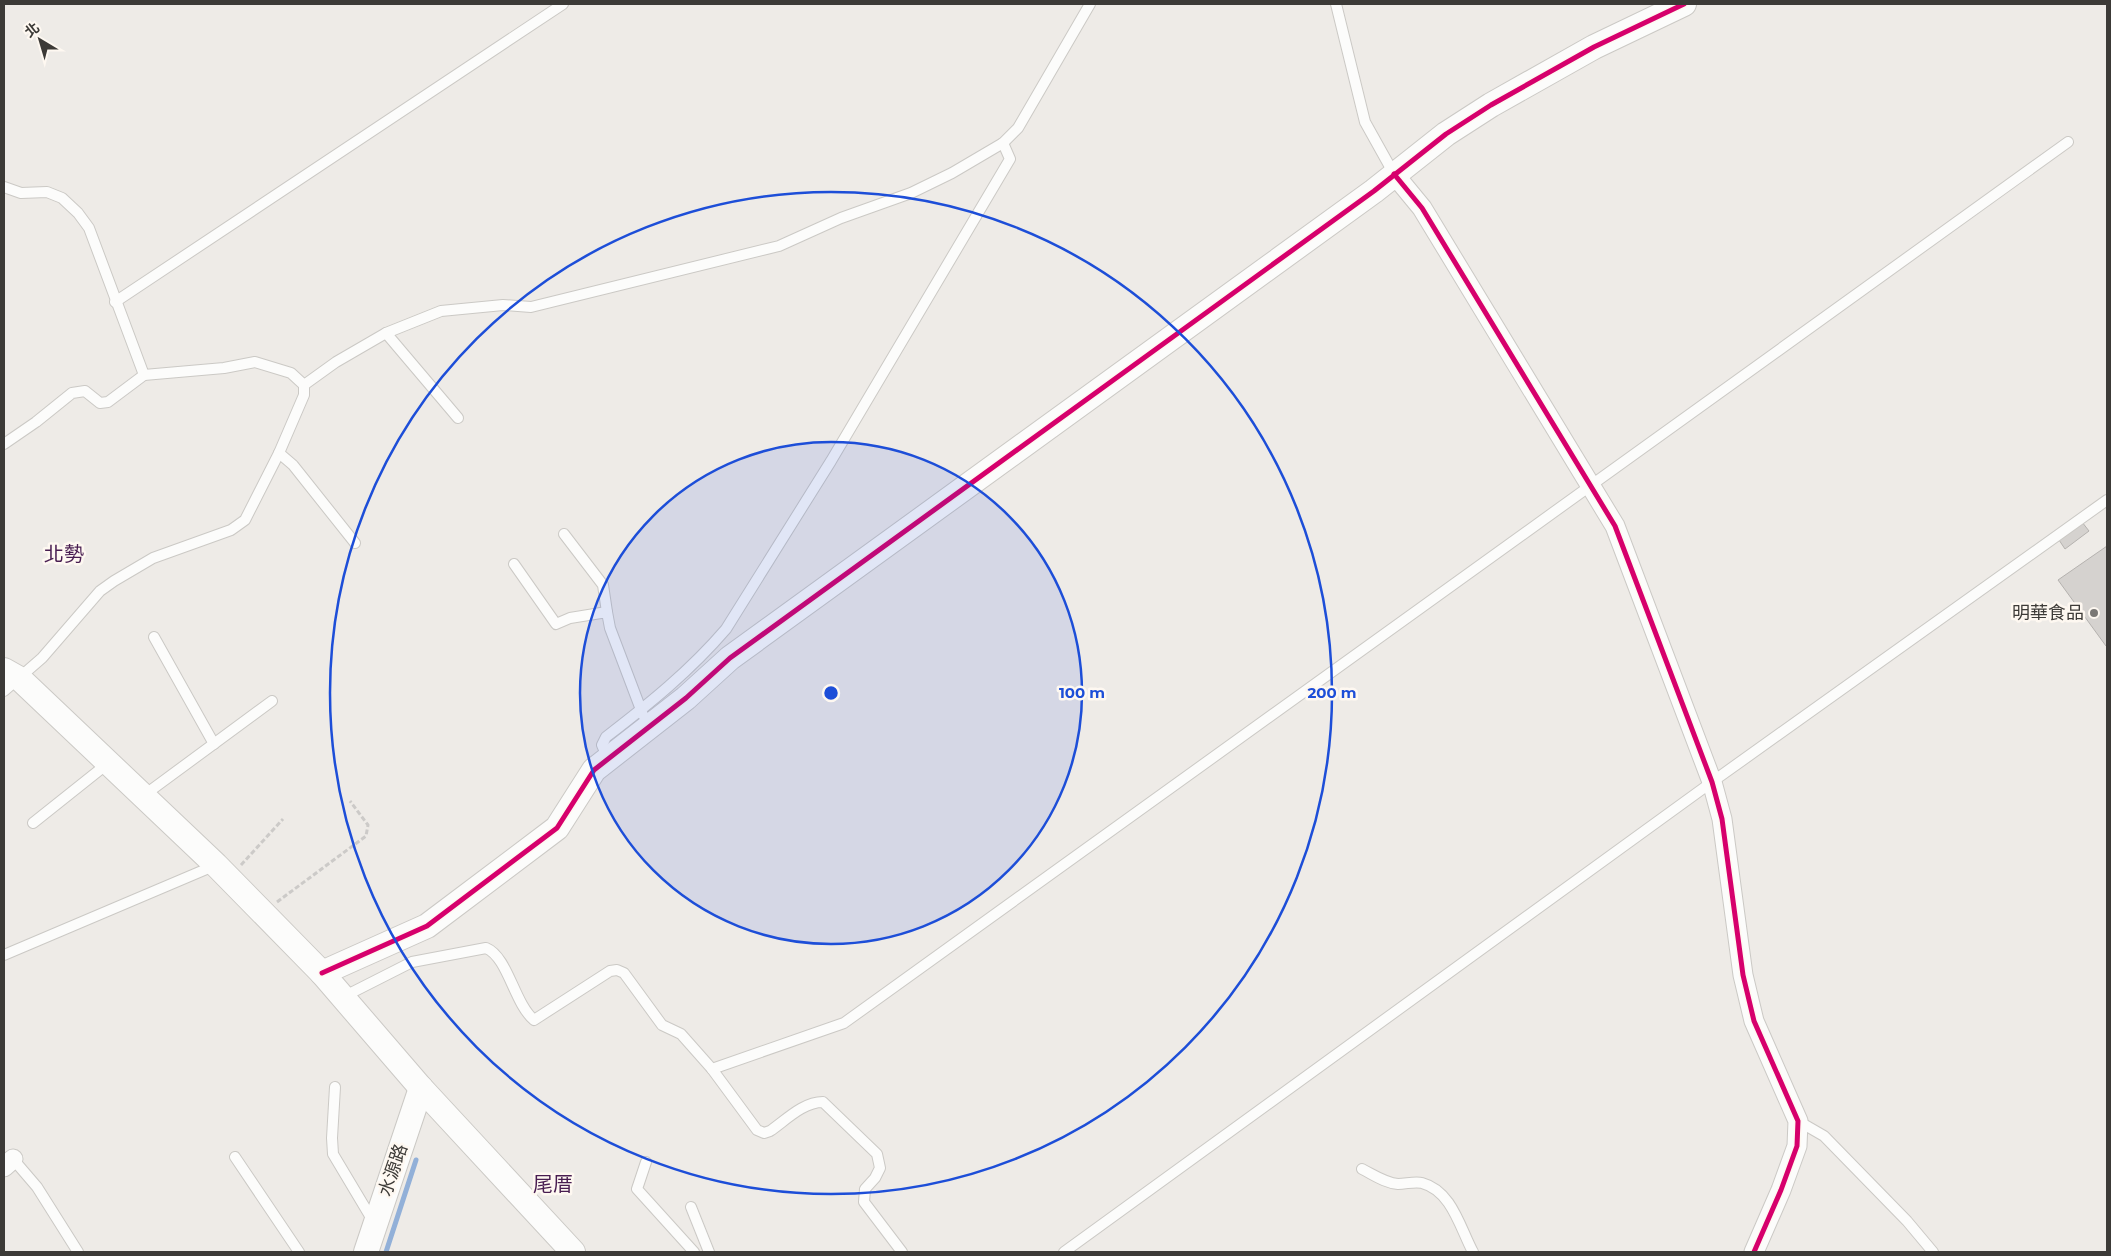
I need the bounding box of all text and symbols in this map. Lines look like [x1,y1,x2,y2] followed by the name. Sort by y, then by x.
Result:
[15,15,65,65] north arrow
[21,18,43,41] text: 北
[44,542,84,566] district label: 北勢
[2012,602,2084,624] place label: 明華食品
[2088,607,2100,619] marker: 明華食品
[1059,683,1105,702] text: 100 m
[1307,683,1357,702] text: 200 m
[822,684,840,702] centre of rings
[374,1141,412,1199] street label: 水源路
[533,1172,573,1196] district label: 尾厝

